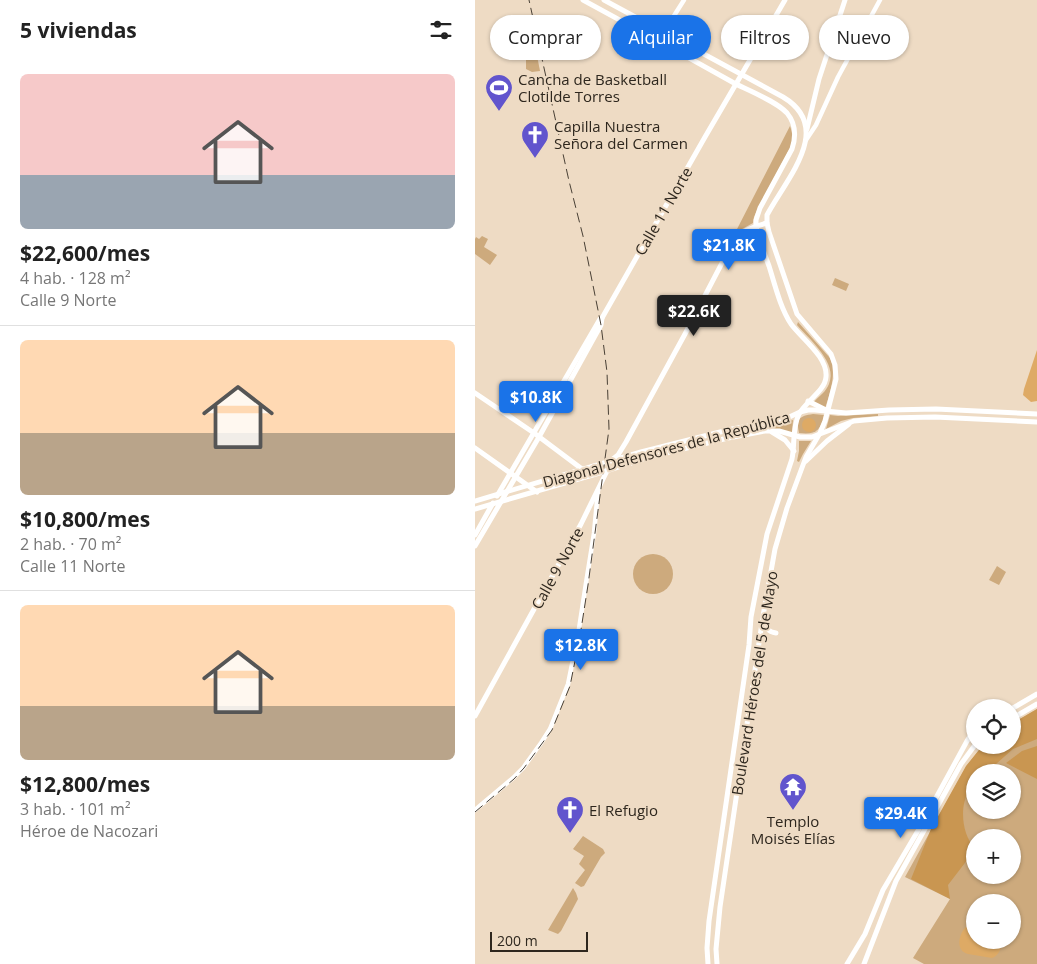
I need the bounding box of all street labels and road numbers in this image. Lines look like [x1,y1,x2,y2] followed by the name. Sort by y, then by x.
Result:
[630,163,696,259] street label: Calle 11 Norte
[540,406,792,492] street label: Diagonal Defensores de la República
[526,524,588,612] street label: Calle 9 Norte
[726,569,782,797] street label: Boulevard Héroes del 5 de Mayo

